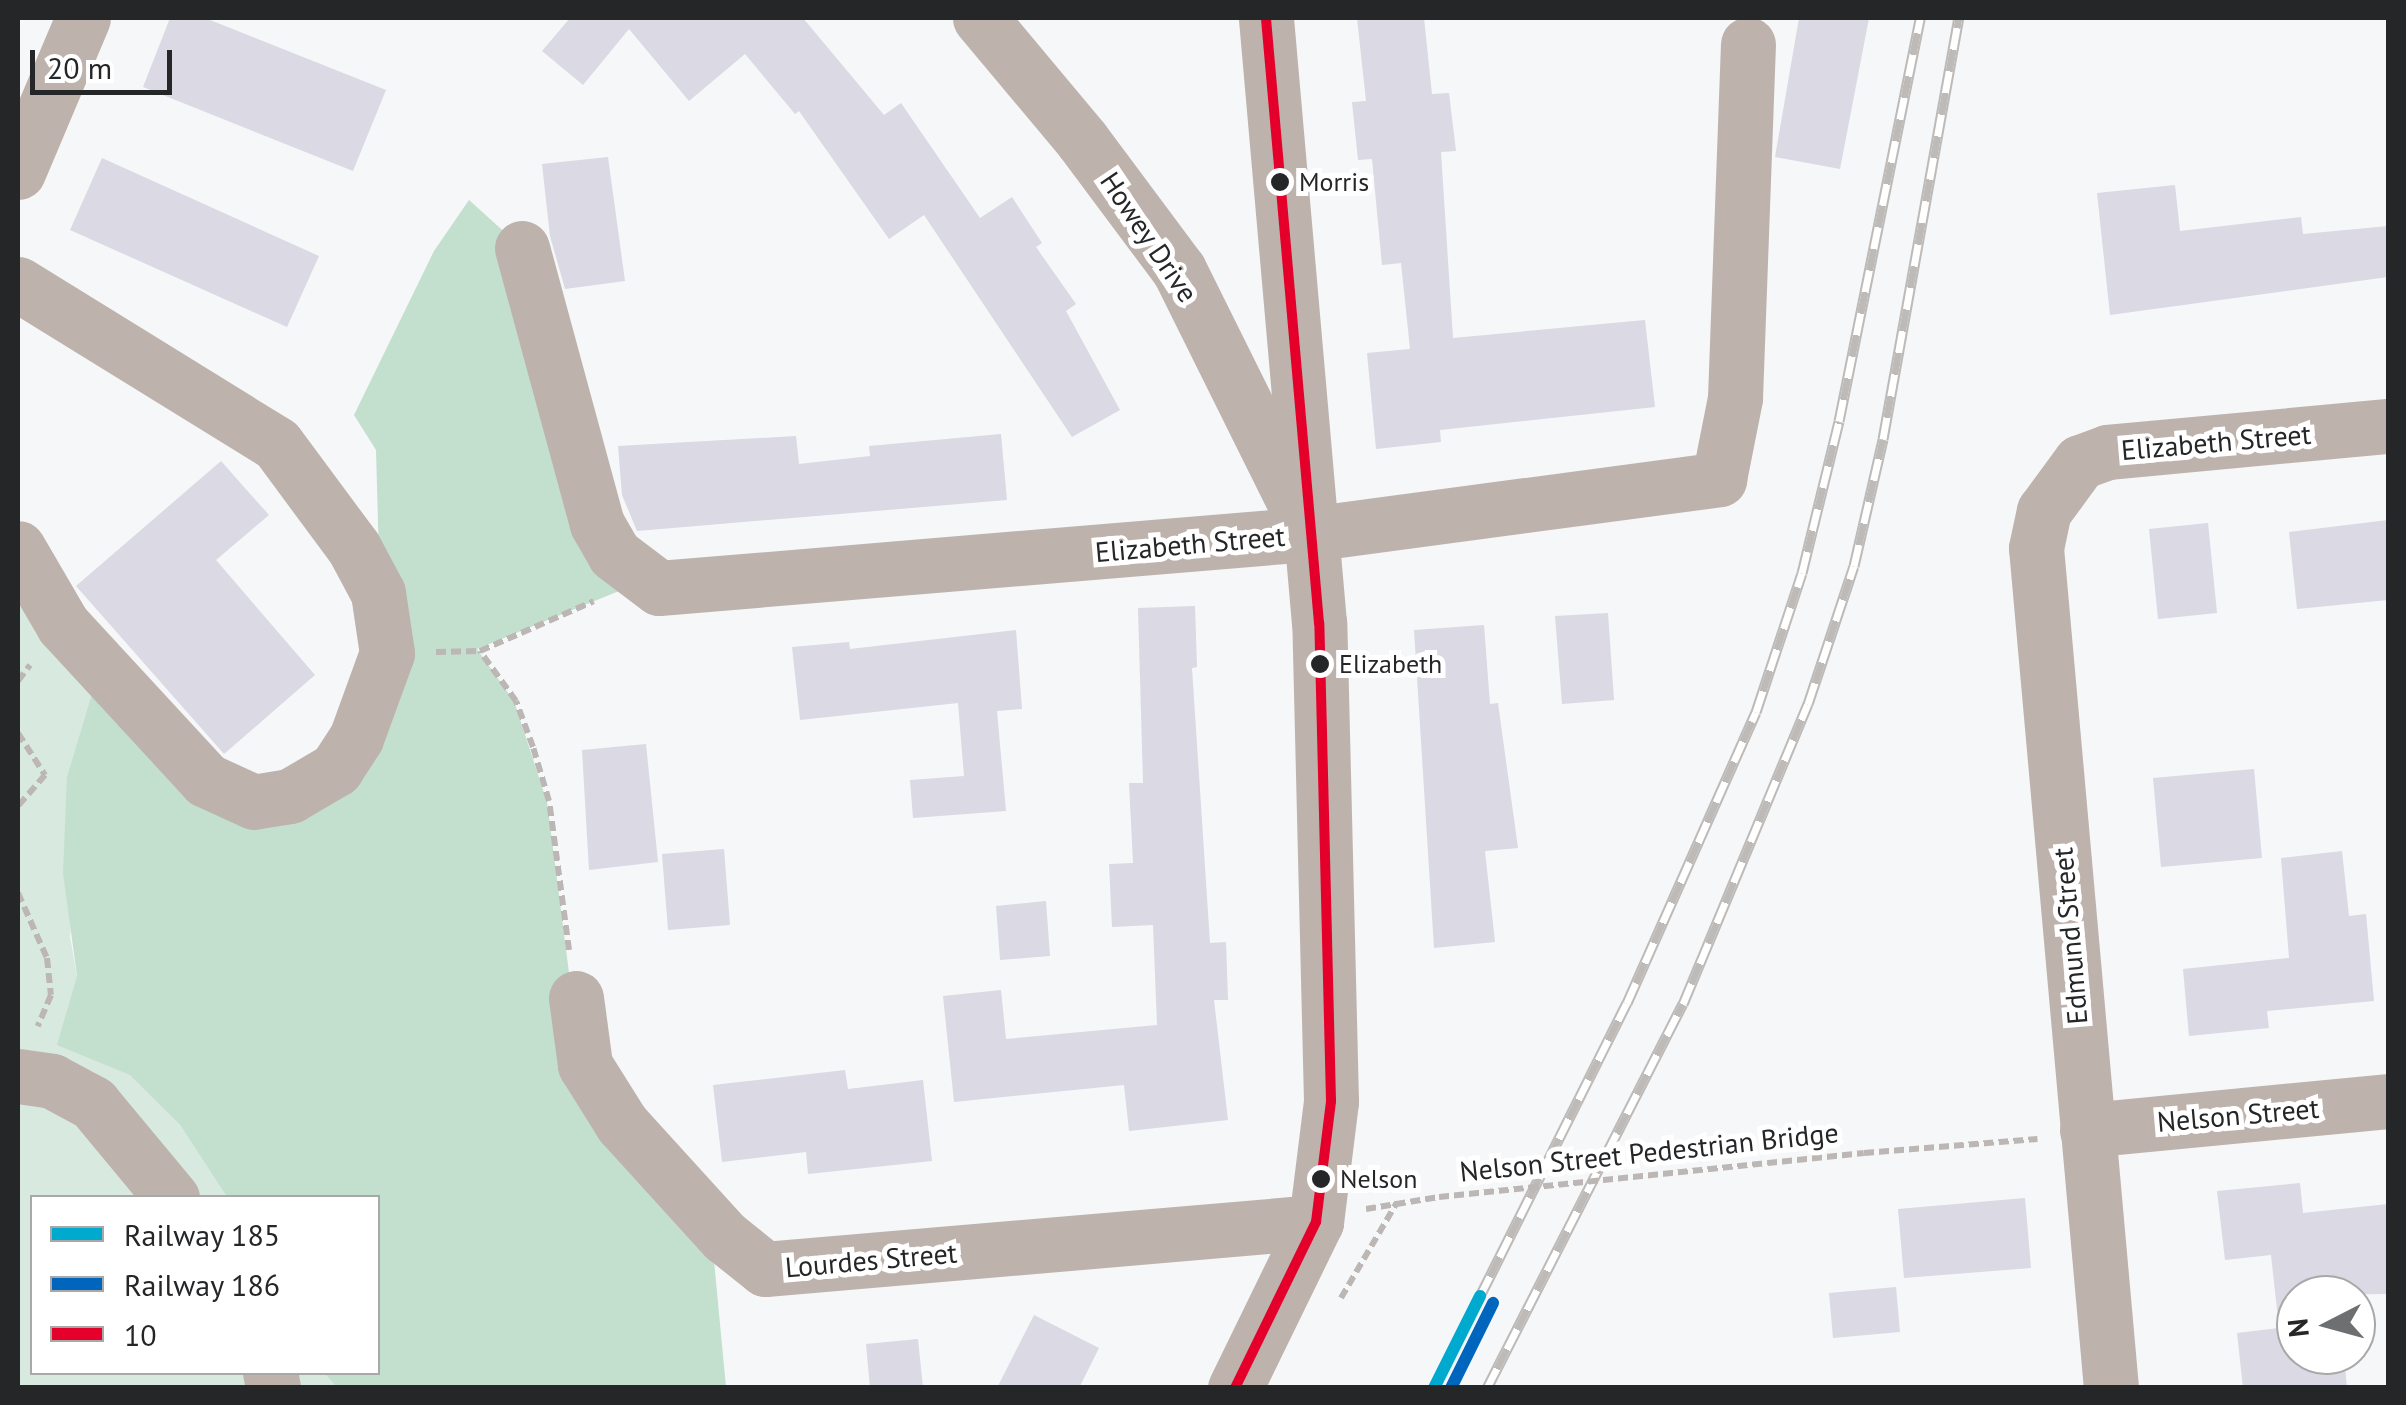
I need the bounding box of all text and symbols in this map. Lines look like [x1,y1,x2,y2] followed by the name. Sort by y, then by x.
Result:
[35,30,178,92] scale bar
[47,48,112,87] text: 20 m
[1093,165,1205,309] street label: Howey Drive
[1299,166,1369,198] place label: Morris
[1270,172,1290,192] marker: Morris
[2120,417,2312,467] street label: Elizabeth Street
[1094,519,1286,569] street label: Elizabeth Street
[1339,648,1442,680] place label: Elizabeth
[1310,654,1330,674] marker: Elizabeth
[2046,846,2094,1026] street label: Edmund Street
[2156,1091,2320,1139] street label: Nelson Street
[1458,1115,1840,1189] street label: Nelson Street Pedestrian Bridge
[1340,1163,1417,1195] place label: Nelson
[1311,1169,1331,1189] marker: Nelson
[30,1195,380,1375] legend
[124,1215,280,1254] text: Railway 185
[784,1236,958,1284] street label: Lourdes Street
[124,1265,280,1304] text: Railway 186
[2276,1275,2376,1375] north arrow
[124,1315,157,1354] text: 10
[2278,1317,2317,1339] text: N

